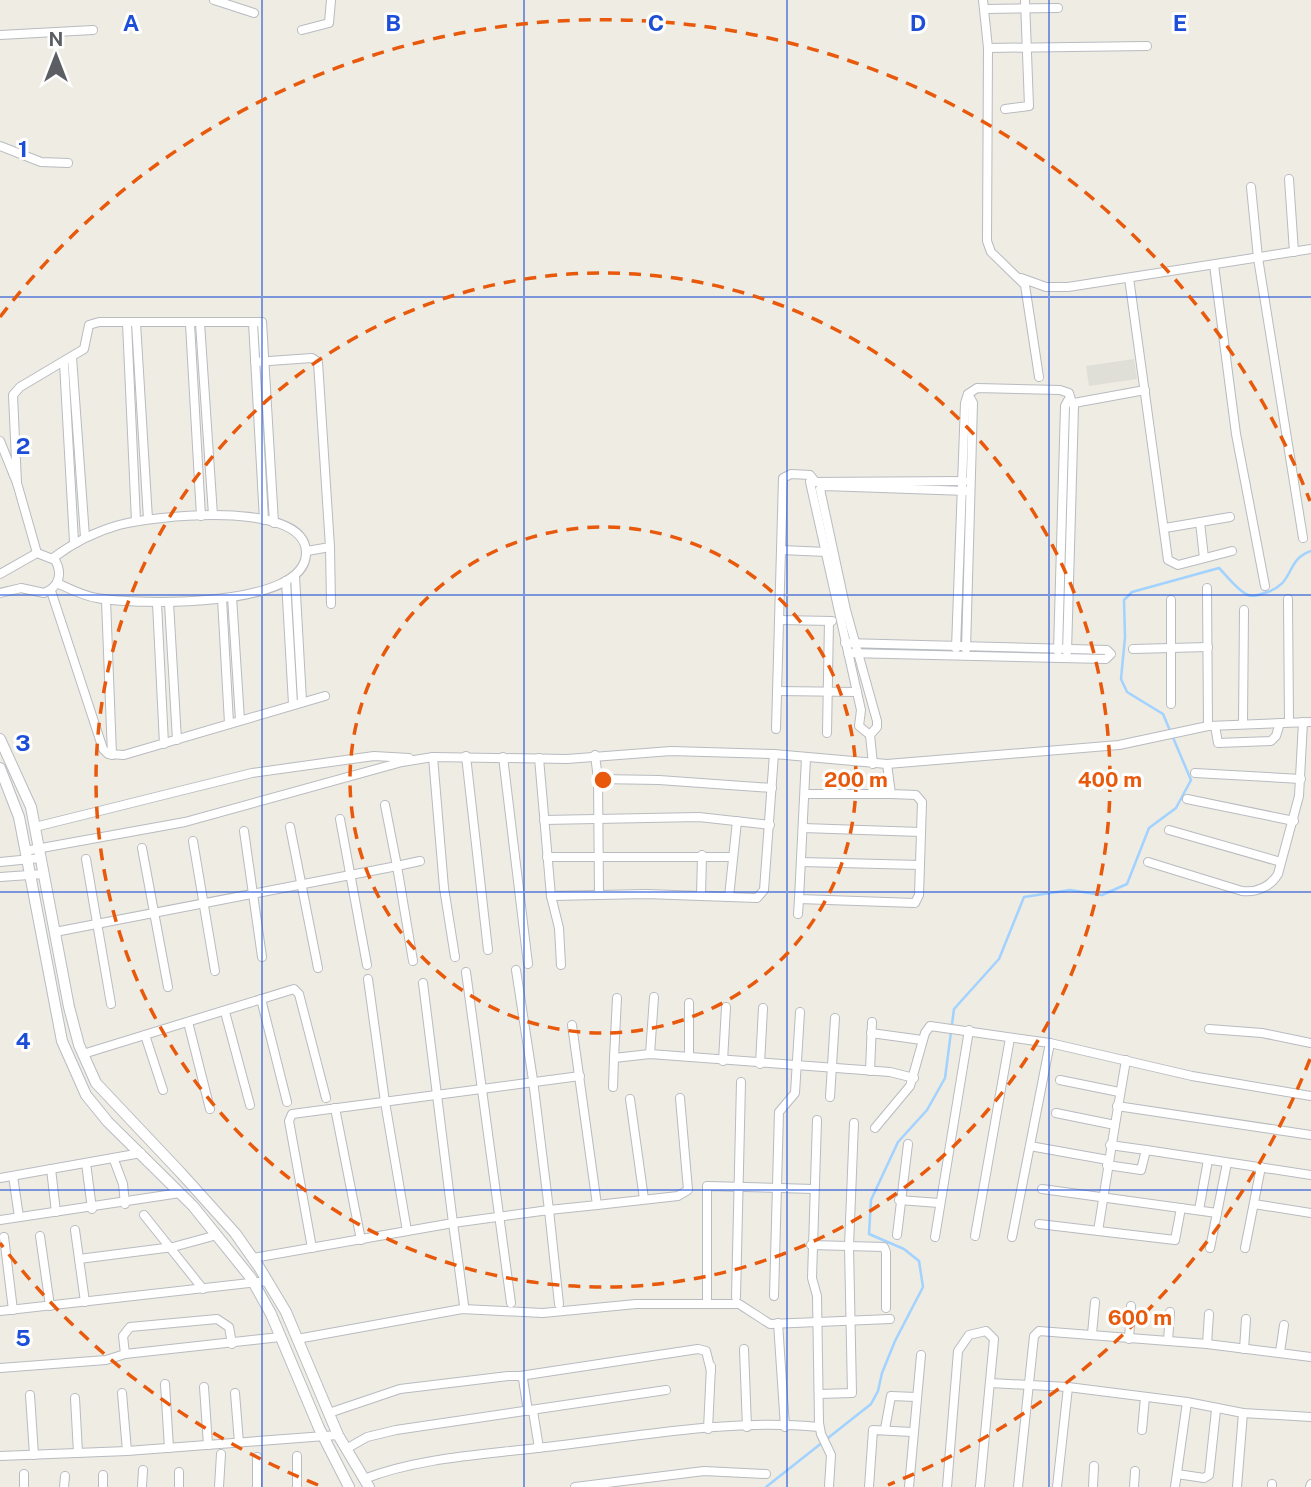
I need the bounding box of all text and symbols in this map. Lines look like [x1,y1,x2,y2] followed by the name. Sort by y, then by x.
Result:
[123,9,140,36] text: A
[385,9,401,36] text: B
[648,9,664,36] text: C
[910,9,926,36] text: D
[1173,9,1187,36] text: E
[21,21,91,91] north arrow
[49,28,63,50] text: N
[18,135,28,162] text: 1
[16,432,30,459] text: 2
[15,729,31,756] text: 3
[824,767,888,792] text: 200 m
[1078,767,1142,792] text: 400 m
[591,768,615,792] centre of rings
[15,1027,31,1054] text: 4
[1108,1305,1172,1330] text: 600 m
[15,1324,31,1351] text: 5

